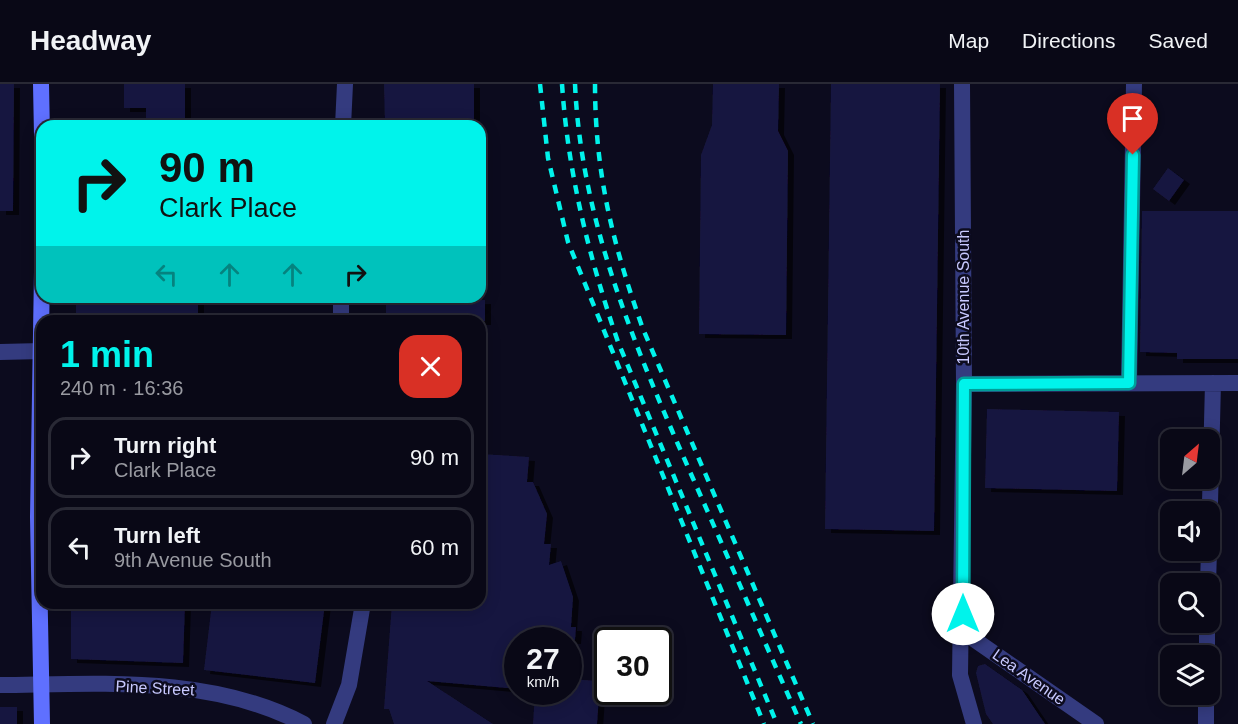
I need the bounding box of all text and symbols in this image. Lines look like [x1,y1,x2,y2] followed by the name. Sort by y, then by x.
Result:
[30,25,151,56] text: Headway
[948,29,989,52] text: Map
[1022,29,1115,52] text: Directions
[1148,29,1208,52] text: Saved
[1107,93,1158,155] pin
[1116,102,1149,135] icon: arrive
[60,144,138,222] icon: right
[159,144,255,191] text: 90 m
[159,193,297,223] text: Clark Place
[955,230,972,364] street label: 10th Avenue South
[150,258,183,291] icon: left
[213,258,246,291] icon: ahead
[276,258,309,291] icon: ahead
[339,258,372,291] icon: right
[60,334,154,375] text: 1 min
[399,335,462,398] button: close
[60,377,183,399] text: 240 m · 16:36
[1160,429,1220,489] north arrow
[1160,429,1220,705] map controls
[114,433,216,458] text: Turn right
[63,441,96,474] icon: right
[410,445,459,470] text: 90 m
[114,459,216,481] text: Clark Place
[1160,501,1220,561] button: sound
[114,523,200,548] text: Turn left
[63,531,96,564] icon: left
[410,535,459,560] text: 60 m
[114,549,272,571] text: 9th Avenue South
[1160,573,1220,633] button: search
[931,582,995,646] position arrow
[594,627,672,705] speed limit sign: 30
[526,642,560,675] text: 27
[1160,645,1220,705] button: layers
[990,646,1068,708] street label: Lea Avenue
[527,673,559,690] text: km/h
[115,677,196,699] street label: Pine Street

